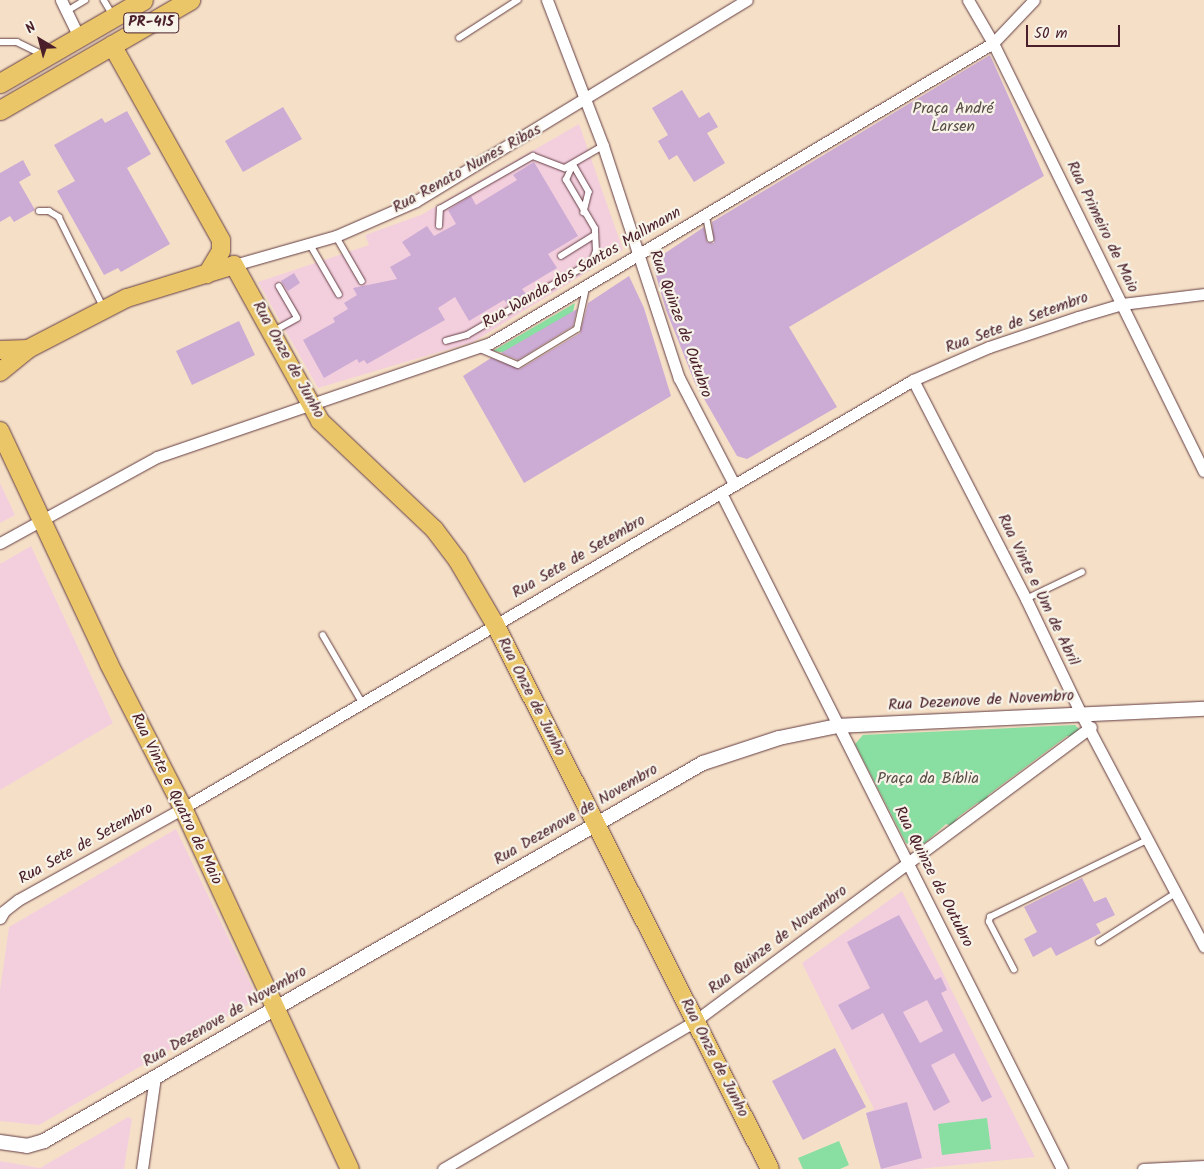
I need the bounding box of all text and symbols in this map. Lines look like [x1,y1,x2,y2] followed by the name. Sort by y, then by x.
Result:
[122,10,180,36] road number: PR-415
[15,15,65,65] north arrow
[1029,15,1123,47] scale bar
[21,17,41,39] text: N
[1034,22,1068,46] text: 50 m
[912,99,994,137] park label: Praça André Larsen
[389,120,545,218] street label: Rua Renato Nunes Ribas
[1062,158,1142,296] street label: Rua Primeiro de Maio
[479,203,685,333] street label: Rua Wanda dos Santos Mallmann
[644,247,716,401] street label: Rua Quinze de Outubro
[943,288,1091,358] street label: Rua Sete de Setembro
[248,298,328,422] street label: Rua Onze de Junho
[509,511,649,603] street label: Rua Sete de Setembro
[993,511,1083,669] street label: Rua Vinte e Um de Abril
[493,634,569,760] street label: Rua Onze de Junho
[888,687,1074,715] street label: Rua Dezenove de Novembro
[126,710,226,888] street label: Rua Vinte e Quatro de Maio
[491,760,661,870] street label: Rua Dezenove de Novembro
[877,769,979,789] park label: Praça da Bíblia
[15,799,157,889] street label: Rua Sete de Setembro
[889,803,977,951] street label: Rua Quinze de Outubro
[705,881,851,999] street label: Rua Quinze de Novembro
[140,962,310,1072] street label: Rua Dezenove de Novembro
[676,995,752,1121] street label: Rua Onze de Junho

